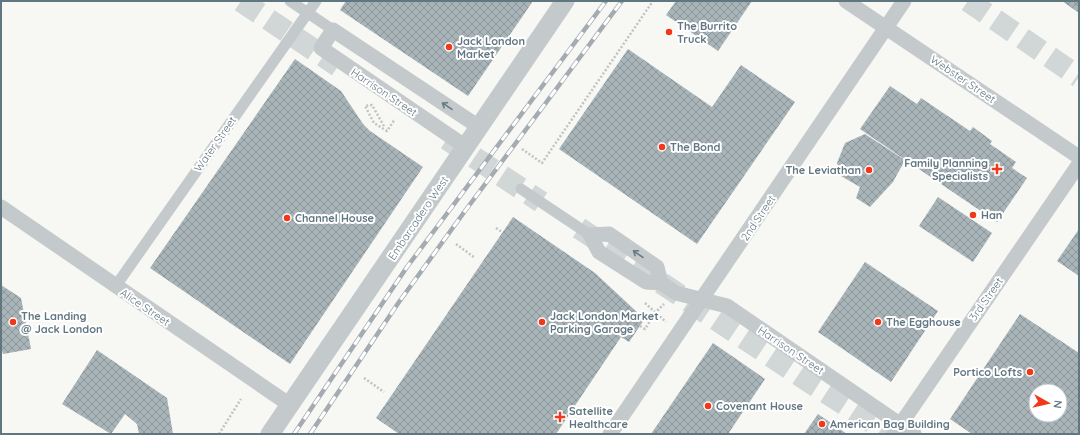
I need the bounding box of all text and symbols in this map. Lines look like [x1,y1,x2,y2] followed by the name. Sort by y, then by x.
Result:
[677,19,737,46] place label: The Burrito Truck
[664,27,674,37] marker: The Burrito Truck
[457,34,525,61] place label: Jack London Market
[444,42,454,52] marker: Jack London Market
[928,52,999,106] street label: Webster Street
[348,65,420,119] street label: Harrison Street
[441,102,452,110] one-way arrow
[191,113,239,174] street label: Water Street
[670,140,721,154] place label: The Bond
[657,142,667,152] marker: The Bond
[904,156,988,183] place label: Family Planning Specialists
[785,163,861,177] place label: The Leviathan
[991,163,1003,175] marker: Family Planning Specialists
[864,165,874,175] marker: The Leviathan
[385,173,451,263] street label: Embarcadero West
[738,192,779,244] street label: 2nd Street
[981,208,1002,222] place label: Han
[968,210,978,220] marker: Han
[295,211,374,225] place label: Channel House
[282,213,292,223] marker: Channel House
[633,250,644,258] one-way arrow
[966,274,1006,323] street label: 3rd Street
[117,285,173,329] street label: Alice Street
[21,309,103,336] place label: The Landing @ Jack London
[550,309,659,336] place label: Jack London Market Parking Garage
[886,315,961,329] place label: The Egghouse
[8,317,18,327] marker: The Landing @ Jack London
[537,317,547,327] marker: Jack London Market Parking Garage
[873,317,883,327] marker: The Egghouse
[755,323,827,377] street label: Harrison Street
[953,365,1022,379] place label: Portico Lofts
[1025,367,1035,377] marker: Portico Lofts
[1028,383,1068,423] north arrow
[716,399,803,413] place label: Covenant House
[1050,399,1065,409] text: N
[703,401,713,411] marker: Covenant House
[569,404,628,431] place label: Satellite Healthcare
[554,411,566,423] marker: Satellite Healthcare
[830,417,950,431] place label: American Bag Building
[817,419,827,429] marker: American Bag Building

